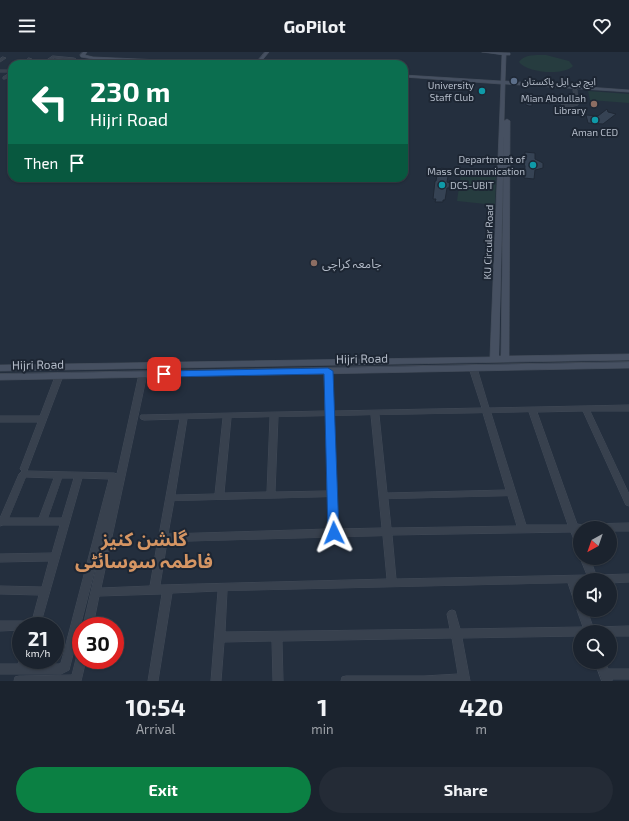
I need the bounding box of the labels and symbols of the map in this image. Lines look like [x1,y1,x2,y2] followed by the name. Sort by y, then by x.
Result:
[522,75,596,89] place label: ایچ بی ایل پاکستان
[509,76,519,86] marker: ایچ بی ایل پاکستان
[428,79,475,103] place label: University Staff Club
[477,86,487,96] marker: University Staff Club
[521,92,587,116] place label: Mian Abdullah Library
[589,99,599,109] marker: Mian Abdullah Library
[590,115,600,125] marker: Aman CED
[572,126,619,138] place label: Aman CED
[427,153,525,177] place label: Department of Mass Communication
[528,160,538,170] marker: Department of Mass Communication
[450,179,494,191] place label: DCS-UBIT
[437,180,447,190] marker: DCS-UBIT
[481,204,495,280] street label: KU Circular Road
[322,256,382,272] place label: جامعہ کراچی
[309,258,319,268] marker: جامعہ کراچی
[336,351,388,366] street label: Hijri Road
[12,357,64,372] street label: Hijri Road
[147,357,181,391] pin
[313,512,355,554] position arrow
[573,521,617,565] north arrow
[75,527,213,572] district label: گلشن کنیز فاطمہ سوسائٹی
[72,617,124,669] speed limit sign: 30

